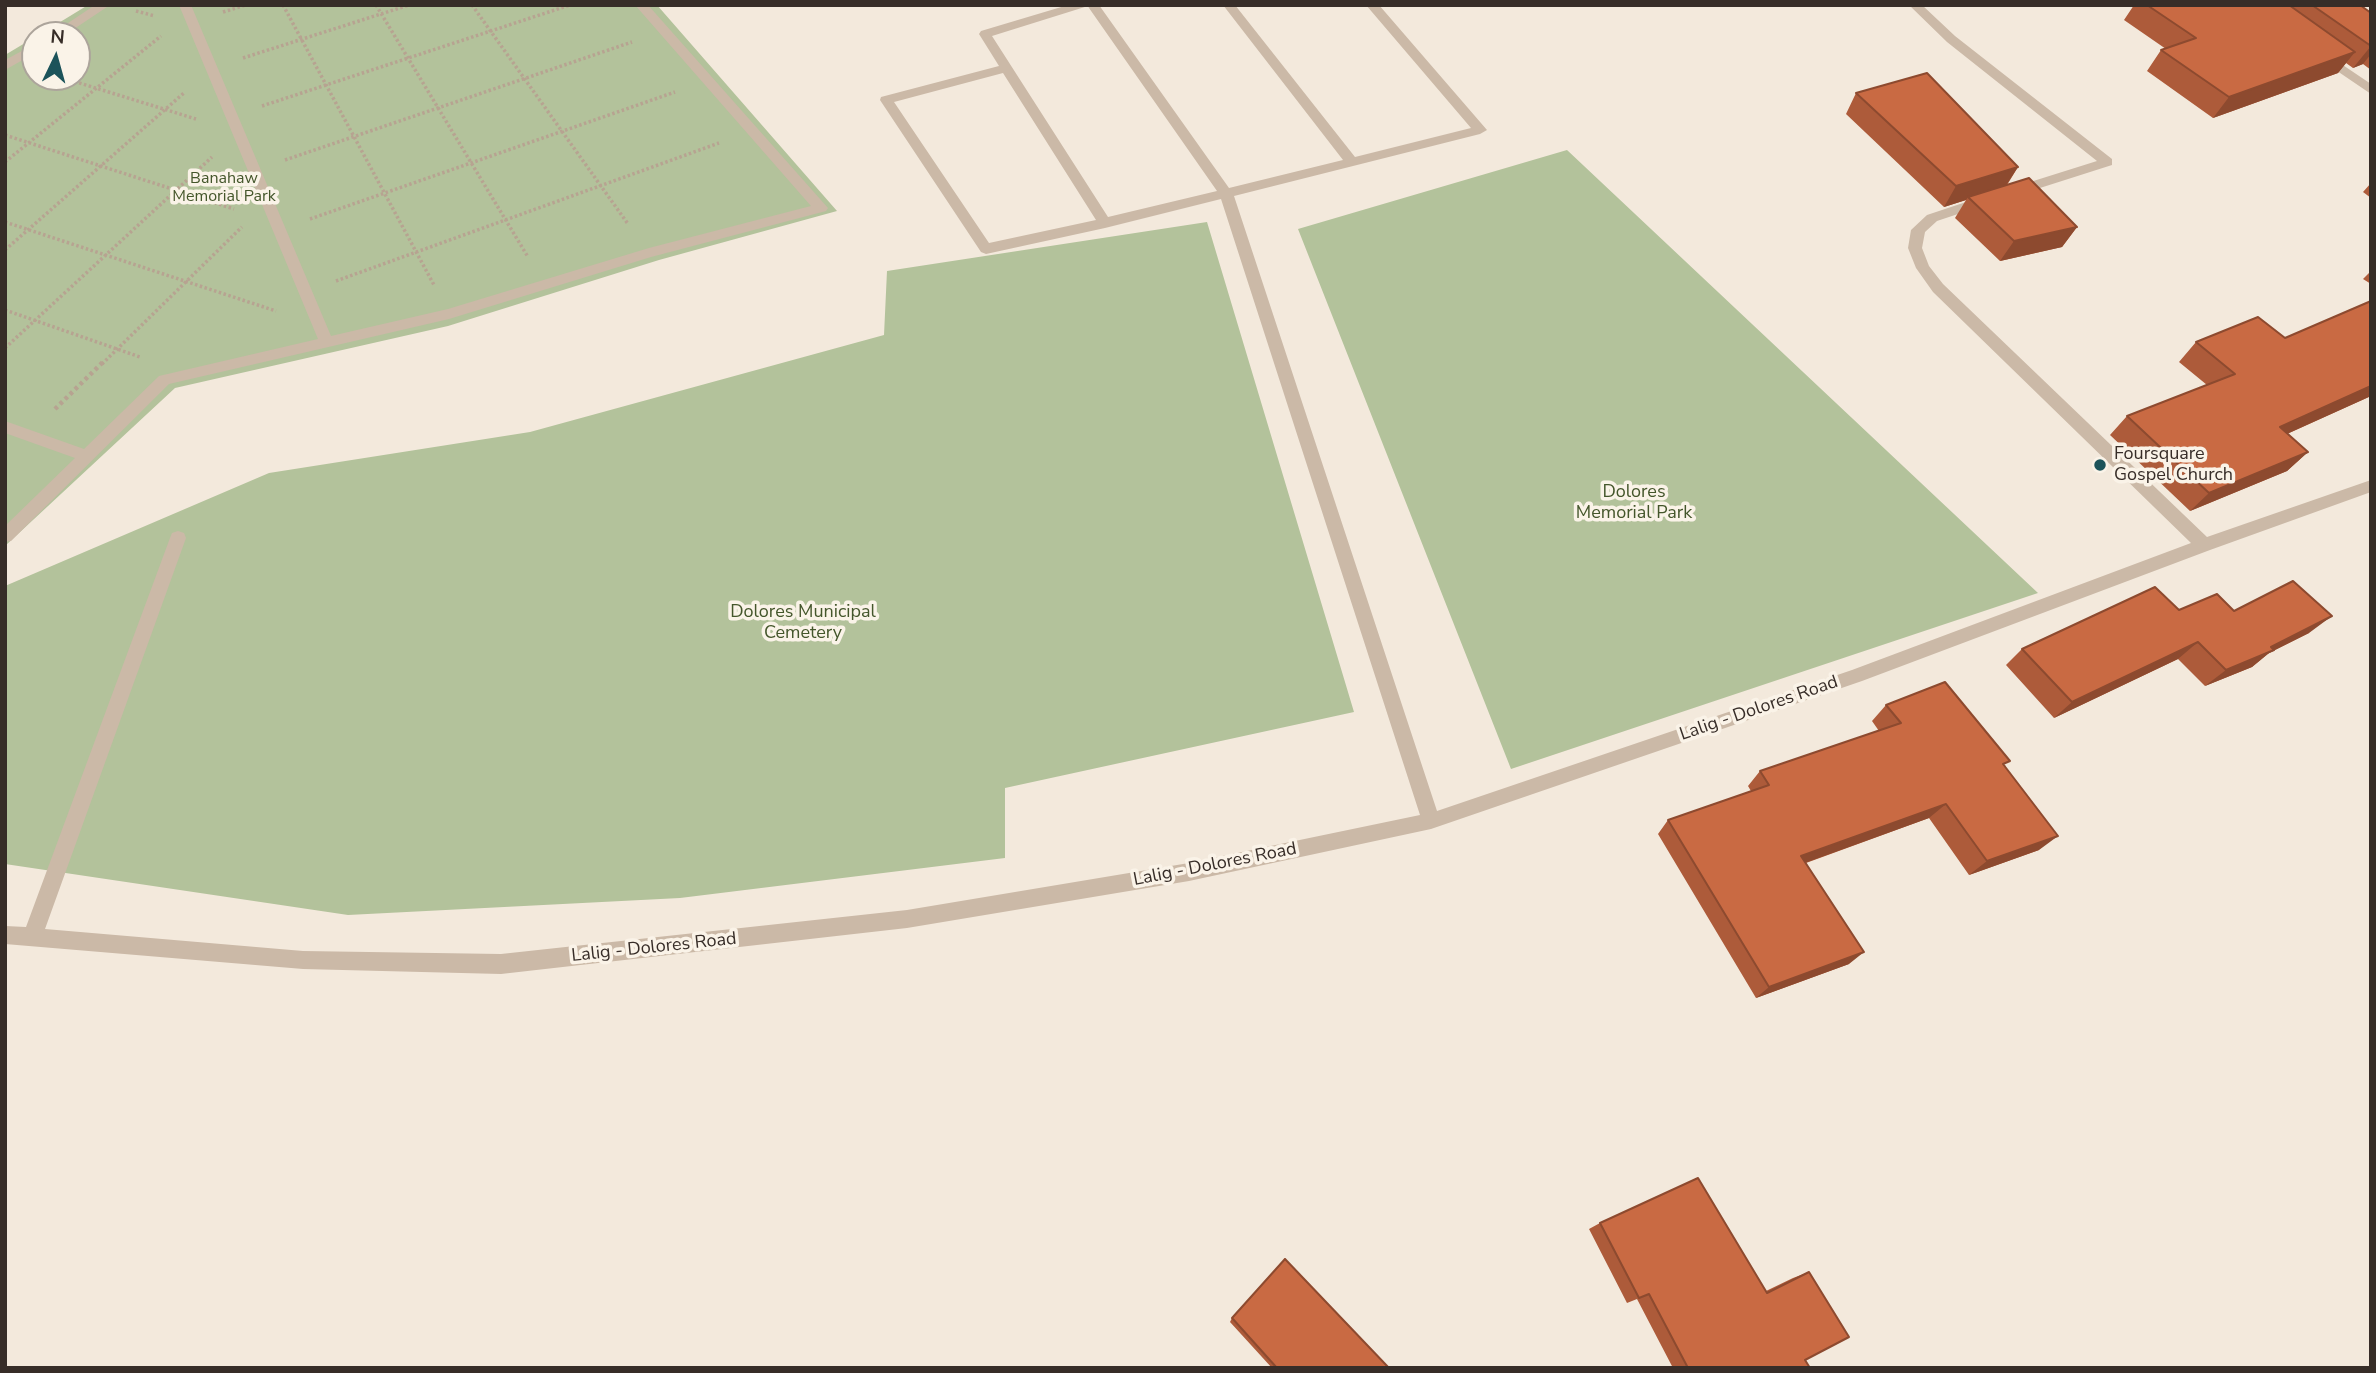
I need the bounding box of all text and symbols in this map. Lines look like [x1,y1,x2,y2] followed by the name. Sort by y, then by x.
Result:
[21,21,91,91] north arrow
[49,24,66,51] text: N
[172,169,276,207] park label: Banahaw Memorial Park
[2114,444,2233,486] place label: Foursquare Gospel Church
[2092,457,2108,473] marker: Foursquare Gospel Church
[1576,482,1692,524] park label: Dolores Memorial Park
[730,602,876,644] park label: Dolores Municipal Cemetery
[1677,672,1841,746] street label: Lalig - Dolores Road
[1131,839,1299,891] street label: Lalig - Dolores Road
[570,929,738,967] street label: Lalig - Dolores Road

